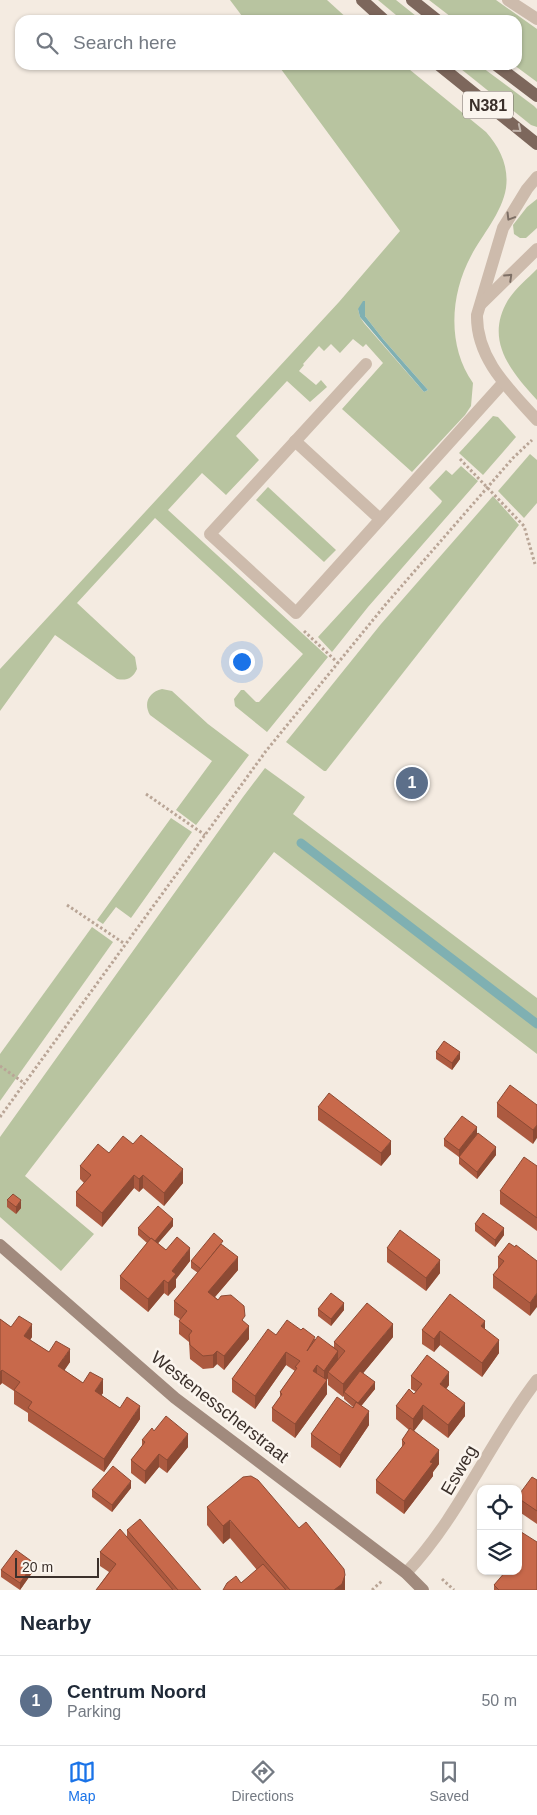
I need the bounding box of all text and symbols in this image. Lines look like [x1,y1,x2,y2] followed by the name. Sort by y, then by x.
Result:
[15,15,522,70] search box
[33,29,61,57] icon: search
[73,32,177,53] text: Search here
[463,92,513,118] road number: N381
[512,123,521,131] one-way arrow
[506,212,516,221] one-way arrow
[503,273,512,282] one-way arrow
[229,649,255,675] your location
[396,764,428,802] pin: 1
[147,1347,293,1467] street label: Westenesscherstraat
[437,1442,481,1498] street label: Esweg
[477,1485,522,1575] map controls
[477,1485,522,1530] button: locate
[477,1530,522,1575] button: layers
[15,1555,99,1578] scale bar
[22,1559,53,1575] text: 20 m
[20,1611,91,1634] text: Nearby
[67,1681,206,1702] text: Centrum Noord
[32,1692,40,1709] text: 1
[481,1692,517,1709] text: 50 m
[67,1703,121,1720] text: Parking
[68,1758,96,1804] tab: Map
[232,1758,294,1804] tab: Directions
[429,1758,469,1804] tab: Saved

